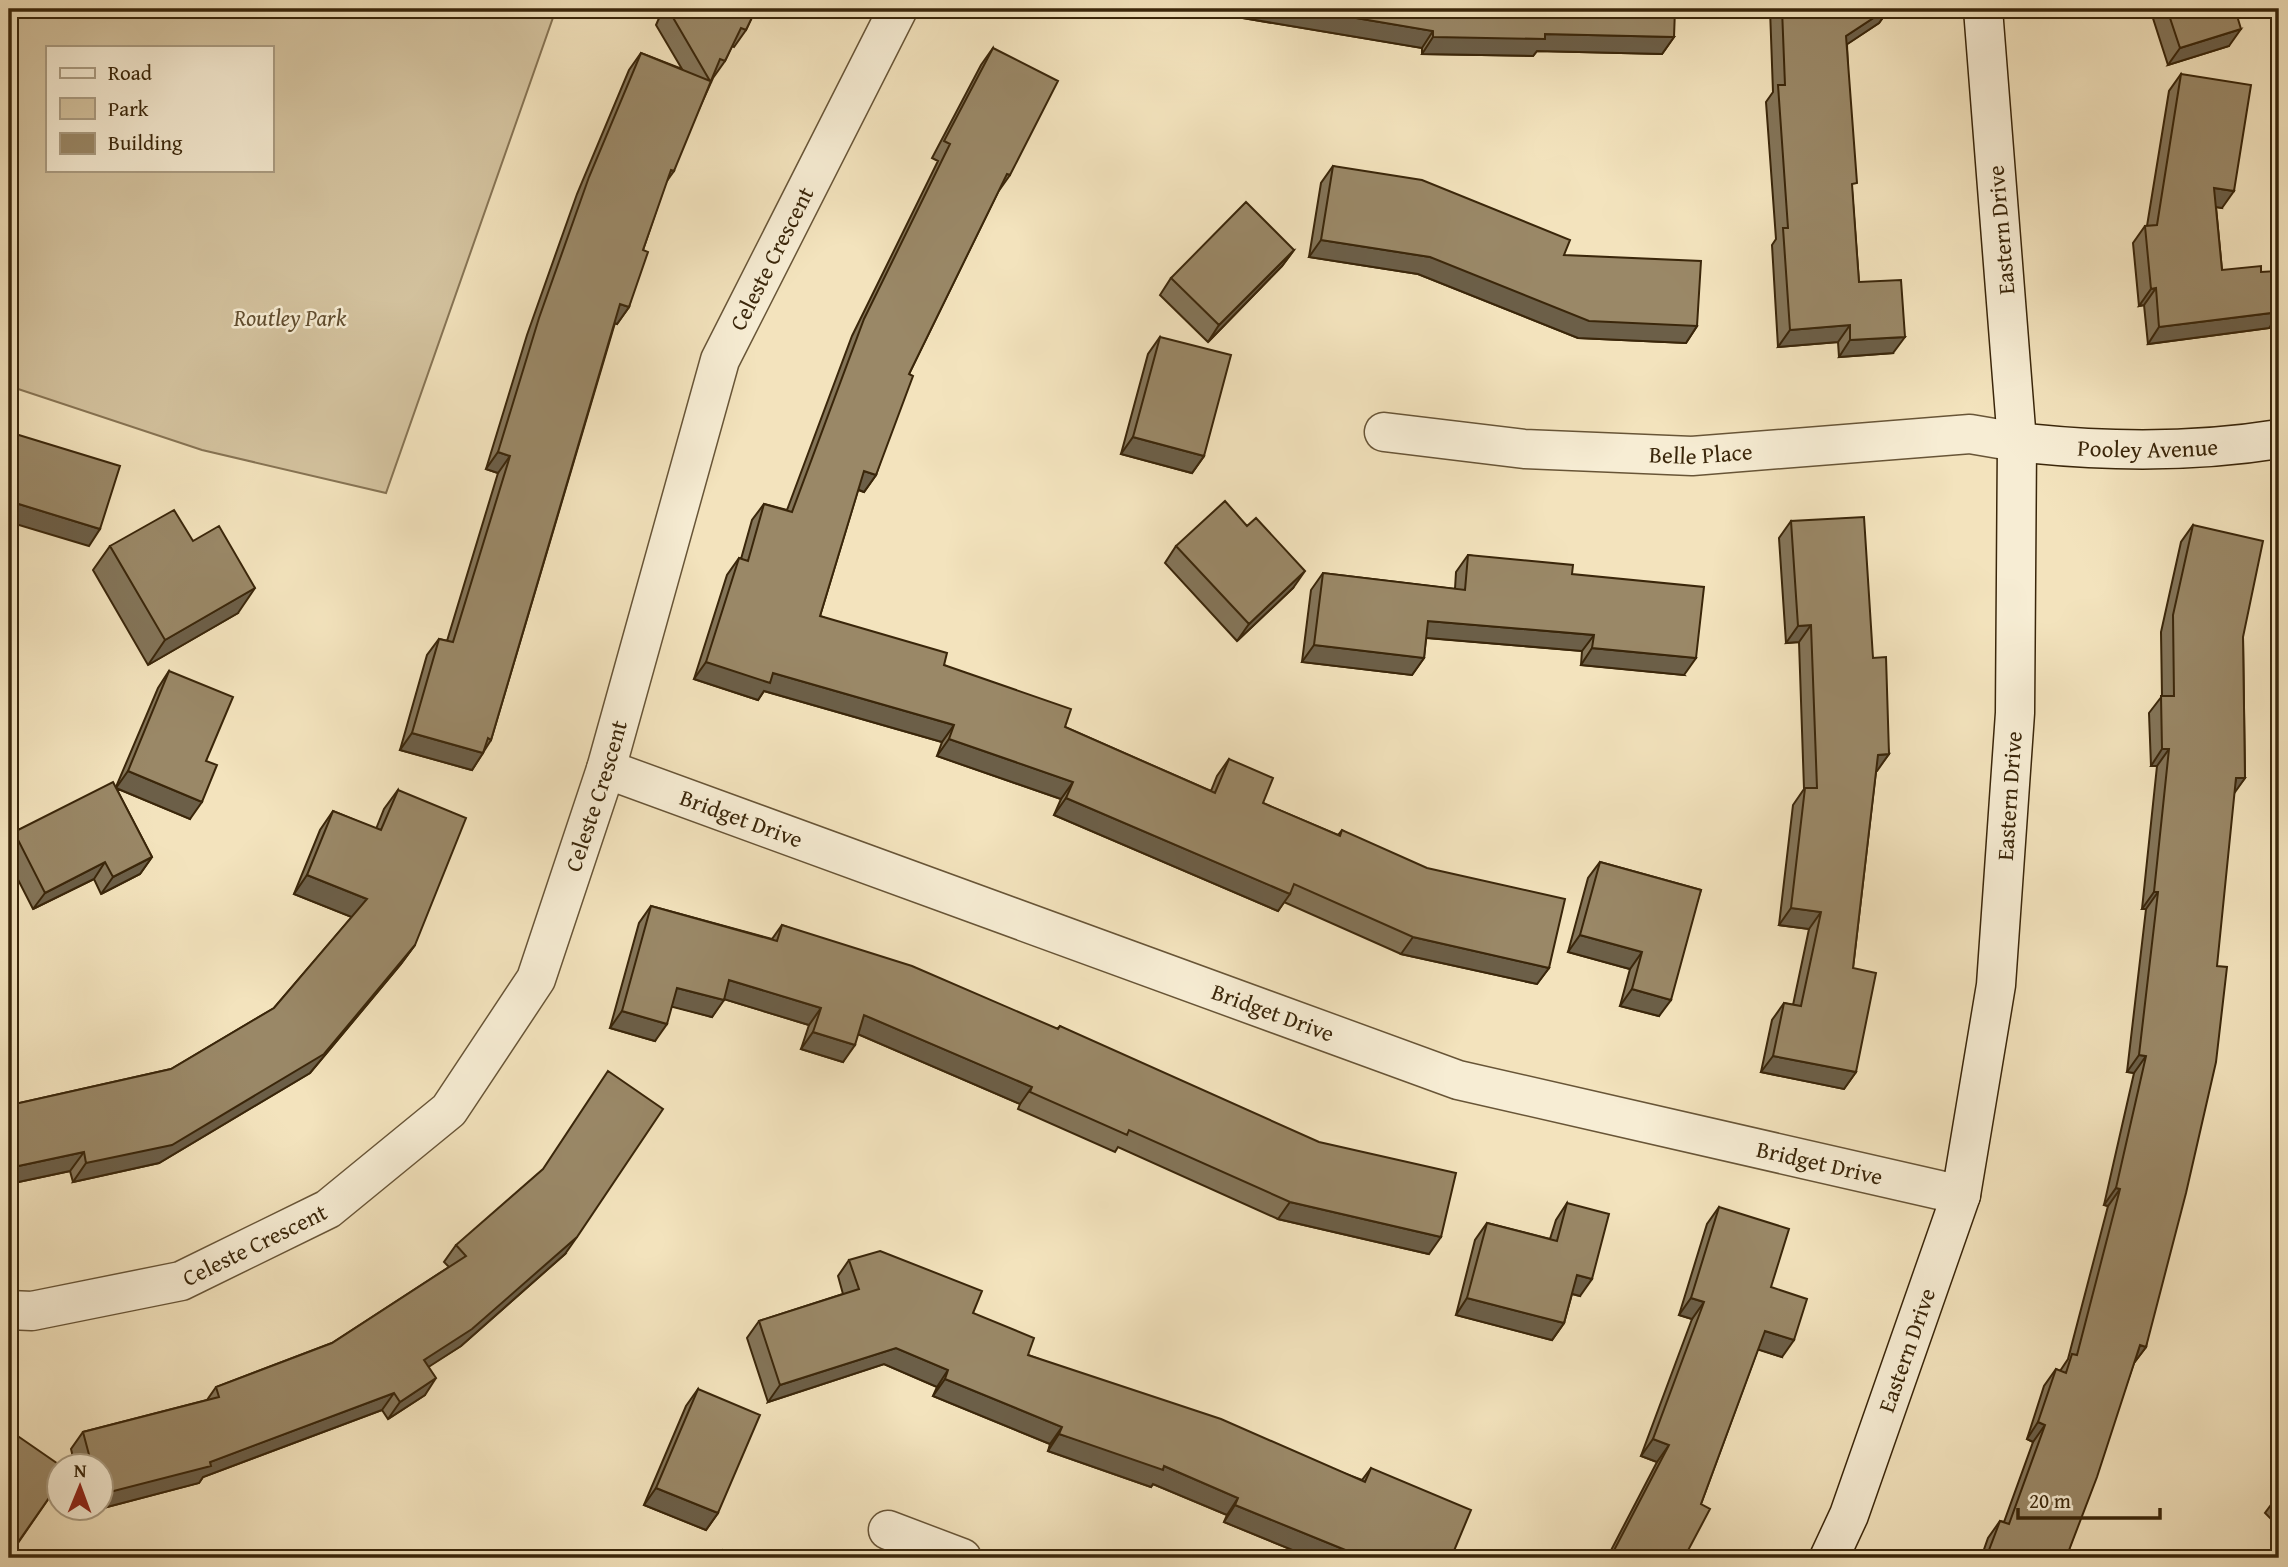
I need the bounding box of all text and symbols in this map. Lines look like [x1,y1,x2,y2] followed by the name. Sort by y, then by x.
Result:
[46,46,273,172] legend
[108,57,153,88] text: Road
[108,93,149,124] text: Park
[108,127,183,158] text: Building
[1978,164,2023,296] street label: Eastern Drive
[721,181,821,336] street label: Celeste Crescent
[233,301,347,334] park label: Routley Park
[2077,430,2219,466] street label: Pooley Avenue
[1649,434,1754,472] street label: Belle Place
[556,716,635,876] street label: Celeste Crescent
[1988,730,2030,862] street label: Eastern Drive
[675,780,807,855] street label: Bridget Drive
[1207,974,1339,1049] street label: Bridget Drive
[1754,1132,1886,1193] street label: Bridget Drive
[177,1195,332,1294] street label: Celeste Crescent
[1869,1283,1943,1417] street label: Eastern Drive
[46,1452,116,1522] north arrow
[74,1456,87,1484] text: N
[2018,1476,2160,1520] scale bar
[2029,1485,2071,1516] text: 20 m

